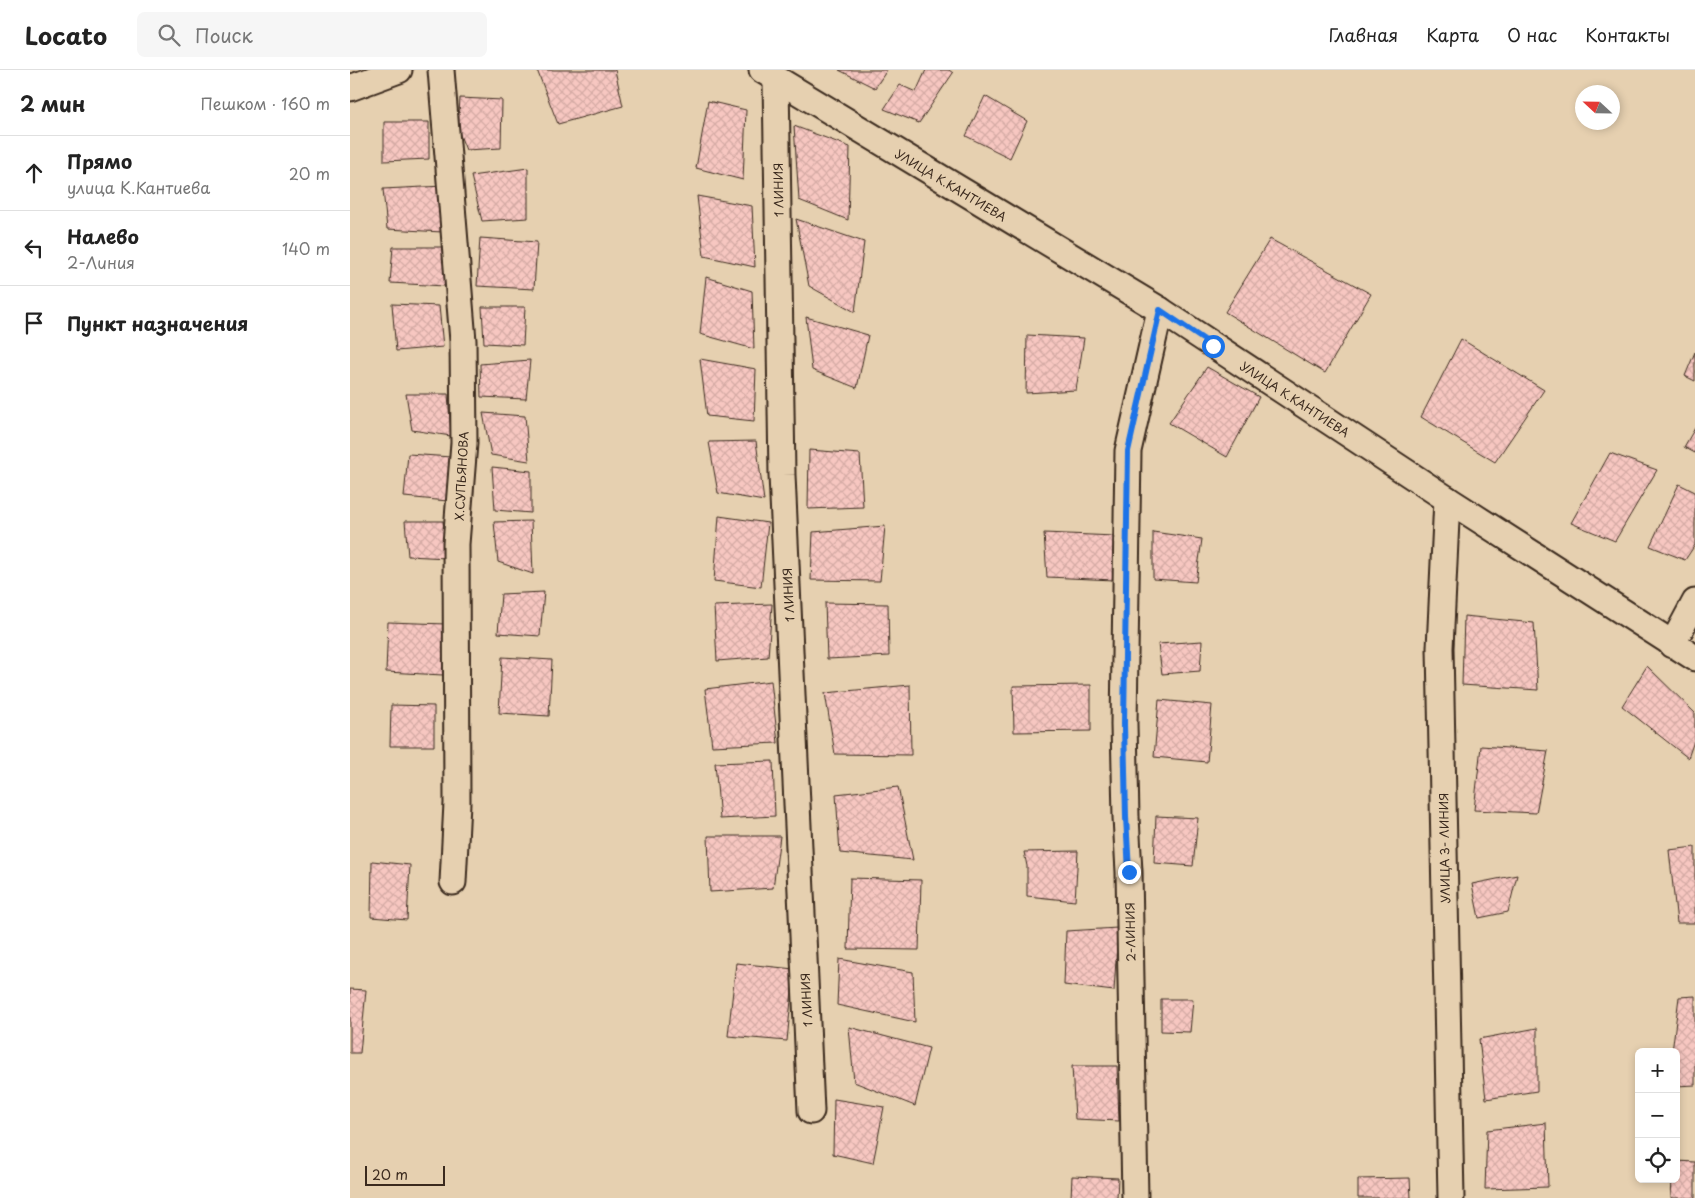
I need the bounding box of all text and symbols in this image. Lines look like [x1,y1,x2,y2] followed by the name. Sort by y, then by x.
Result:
[137,12,487,57] search box
[25,17,107,53] text: Locato
[155,21,183,49] icon: search
[195,21,253,49] text: Поиск
[1329,21,1398,48] text: Главная
[1426,21,1479,48] text: Карта
[1507,21,1557,48] text: О нас
[1585,21,1670,48] text: Контакты
[1575,85,1620,130] north arrow
[20,87,85,119] text: 2 мин
[201,91,330,115] text: Пешком · 160 m
[892,145,1010,226] street label: УЛИЦА К.КАНТИЕВА
[67,147,132,175] text: Прямо
[20,159,48,187] icon: ahead
[289,161,330,185] text: 20 m
[769,163,787,217] street label: 1 ЛИНИЯ
[67,175,210,199] text: улица К.Кантиева
[67,222,139,250] text: Налево
[20,234,48,262] icon: left
[282,236,330,260] text: 140 m
[67,250,135,274] text: 2-Линия
[20,309,48,337] icon: arrive
[67,309,248,337] text: Пункт назначения
[1202,335,1225,358] route start
[1237,357,1353,441] street label: УЛИЦА К.КАНТИЕВА
[450,430,472,521] street label: Х.СУПЬЯНОВА
[778,567,798,623] street label: 1 ЛИНИЯ
[1434,793,1454,903] street label: УЛИЦА 3- ЛИНИЯ
[1118,861,1141,884] route end
[1120,902,1140,962] street label: 2-ЛИНИЯ
[796,972,816,1028] street label: 1 ЛИНИЯ
[1635,1048,1680,1183] map controls
[1635,1048,1680,1093] button: +
[1635,1093,1680,1138] button: −
[1635,1138,1680,1183] button: locate
[365,1163,445,1186] scale bar
[372,1164,408,1185] text: 20 m

